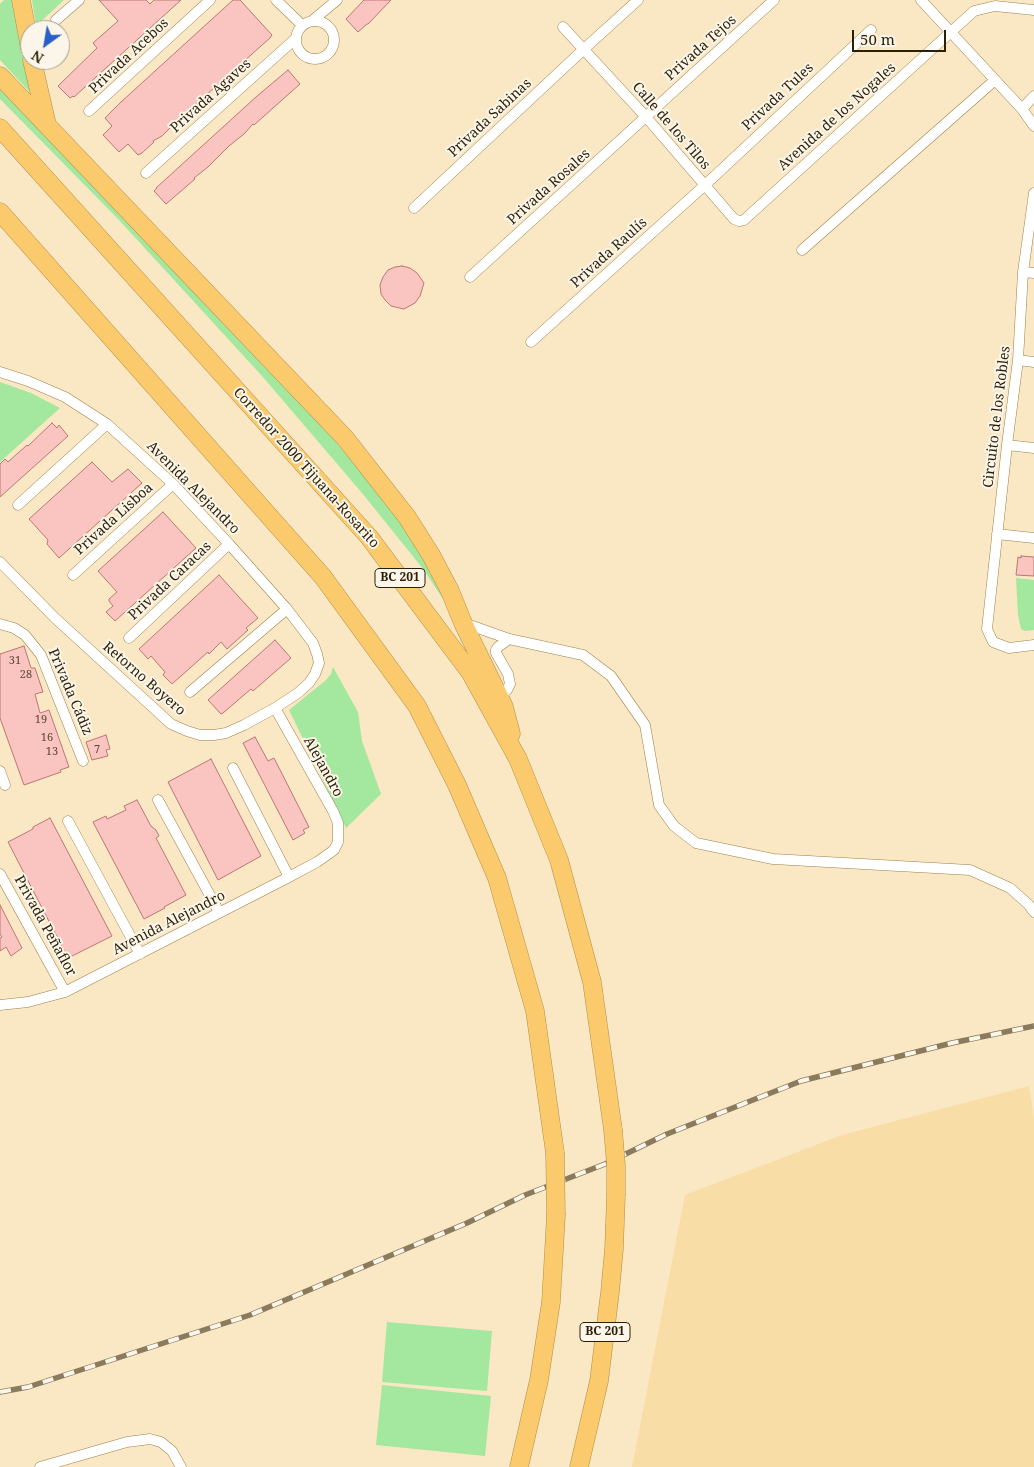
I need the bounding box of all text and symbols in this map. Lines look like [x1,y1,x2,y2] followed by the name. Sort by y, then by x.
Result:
[662,12,740,84] street label: Privada Tejos
[86,15,172,97] street label: Privada Acebos
[20,20,70,70] north arrow
[854,20,948,52] scale bar
[860,29,895,49] text: 50 m
[28,46,47,68] text: N
[167,55,255,137] street label: Privada Agaves
[739,60,817,134] street label: Privada Tules
[775,60,899,174] street label: Avenida de los Nogales
[445,75,535,161] street label: Privada Sabinas
[629,79,713,173] street label: Calle de los Tilos
[504,146,594,228] street label: Privada Rosales
[567,214,651,292] street label: Privada Raulís
[980,345,1014,489] street label: Circuito de los Robles
[229,384,383,552] street label: Corredor 2000 Tijuana-Rosarito
[143,438,243,538] street label: Avenida Alejandro
[71,479,157,559] street label: Privada Lisboa
[125,538,215,624] street label: Privada Caracas
[375,568,425,588] road number: BC 201
[99,639,189,719] street label: Retorno Boyero
[44,646,96,738] street label: Privada Cádiz
[9,654,21,668] house number: 31
[20,668,32,682] house number: 28
[35,713,47,727] house number: 19
[41,731,53,745] house number: 16
[300,734,346,800] street label: Alejandro
[94,743,100,757] house number: 7
[46,745,58,759] house number: 13
[10,873,80,979] street label: Privada Peñaflor
[110,887,228,959] street label: Avenida Alejandro
[580,1322,630,1341] road number: BC 201

